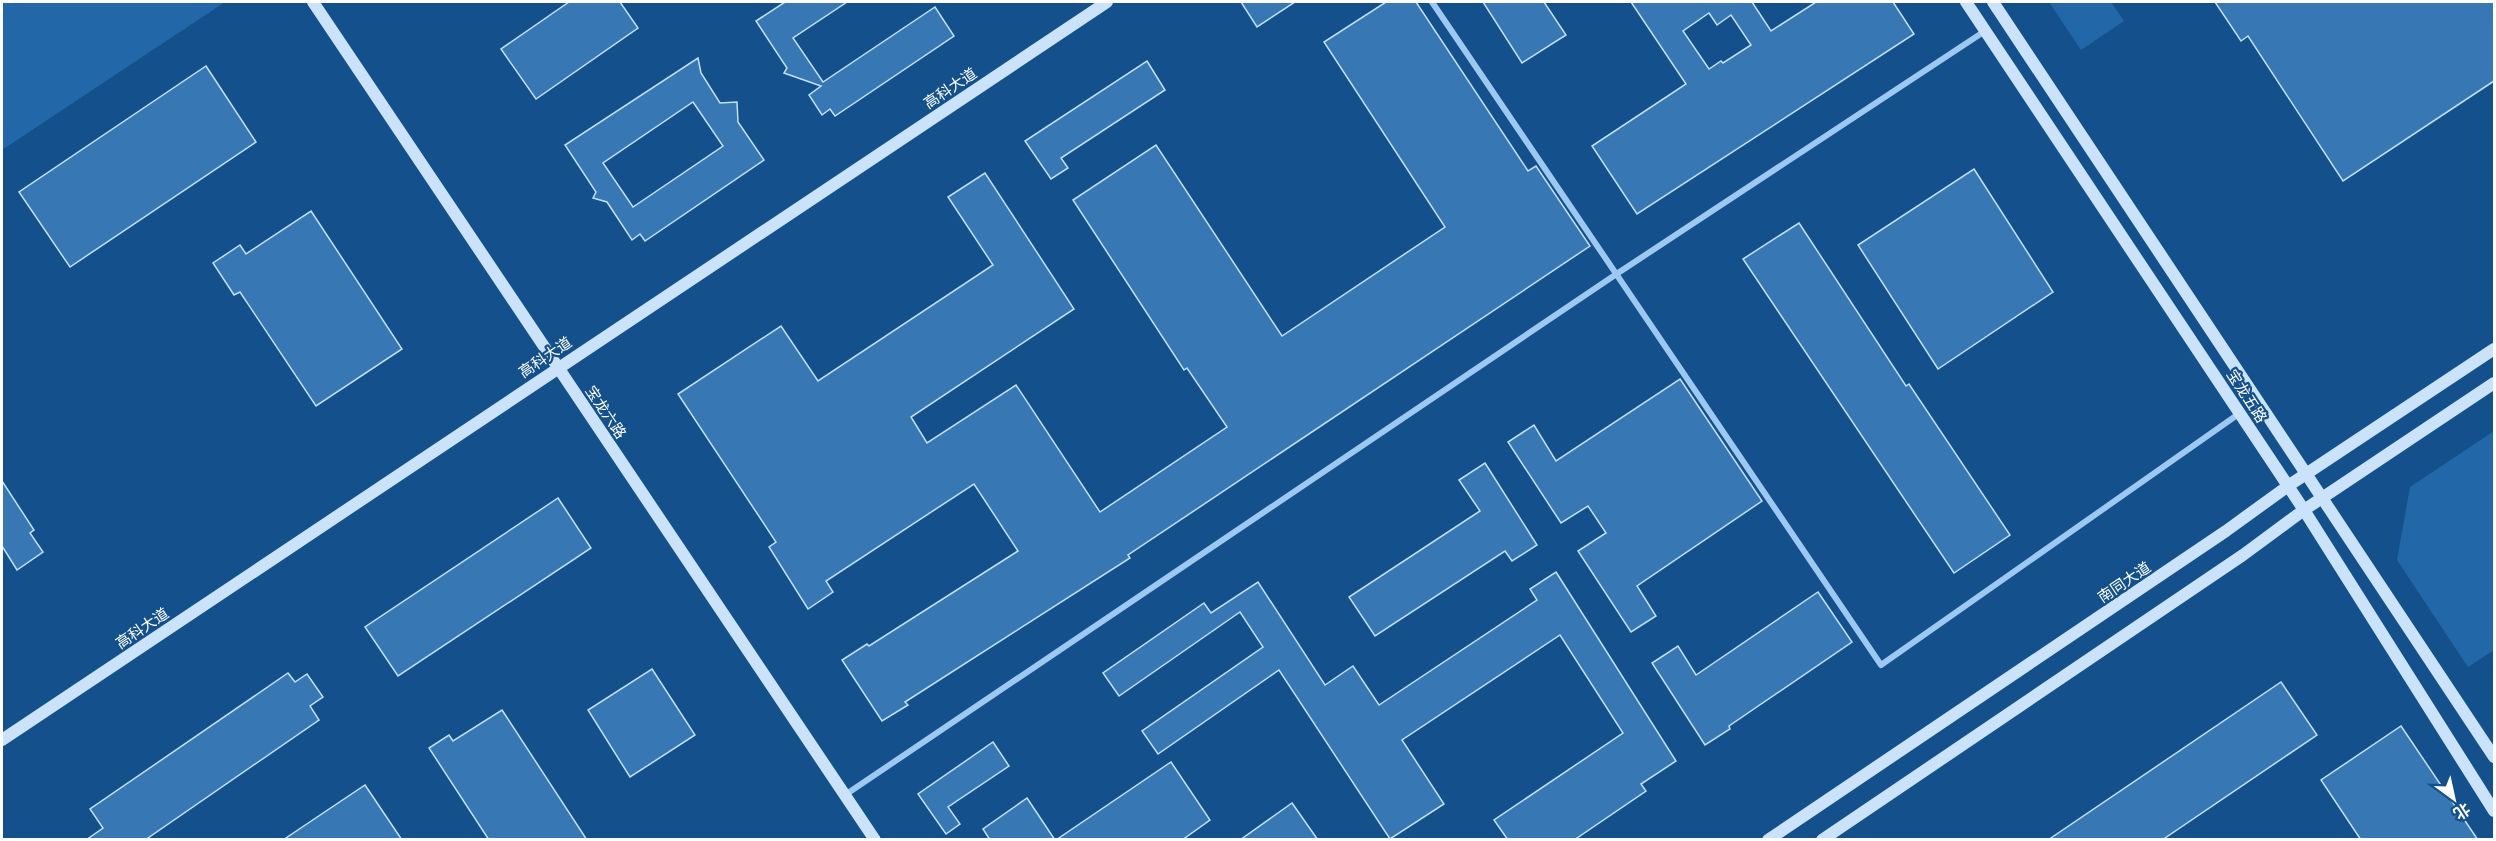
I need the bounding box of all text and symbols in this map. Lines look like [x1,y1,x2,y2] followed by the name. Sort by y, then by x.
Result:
[920,64,980,112] street label: 高科大道
[515,333,575,381] street label: 高科大道
[2224,366,2270,426] street label: 宝龙五路
[582,382,630,442] street label: 宝龙六路
[2094,558,2154,606] street label: 南同大道
[112,604,172,652] street label: 高科大道
[2424,769,2484,829] north arrow
[2451,800,2473,823] text: 北

